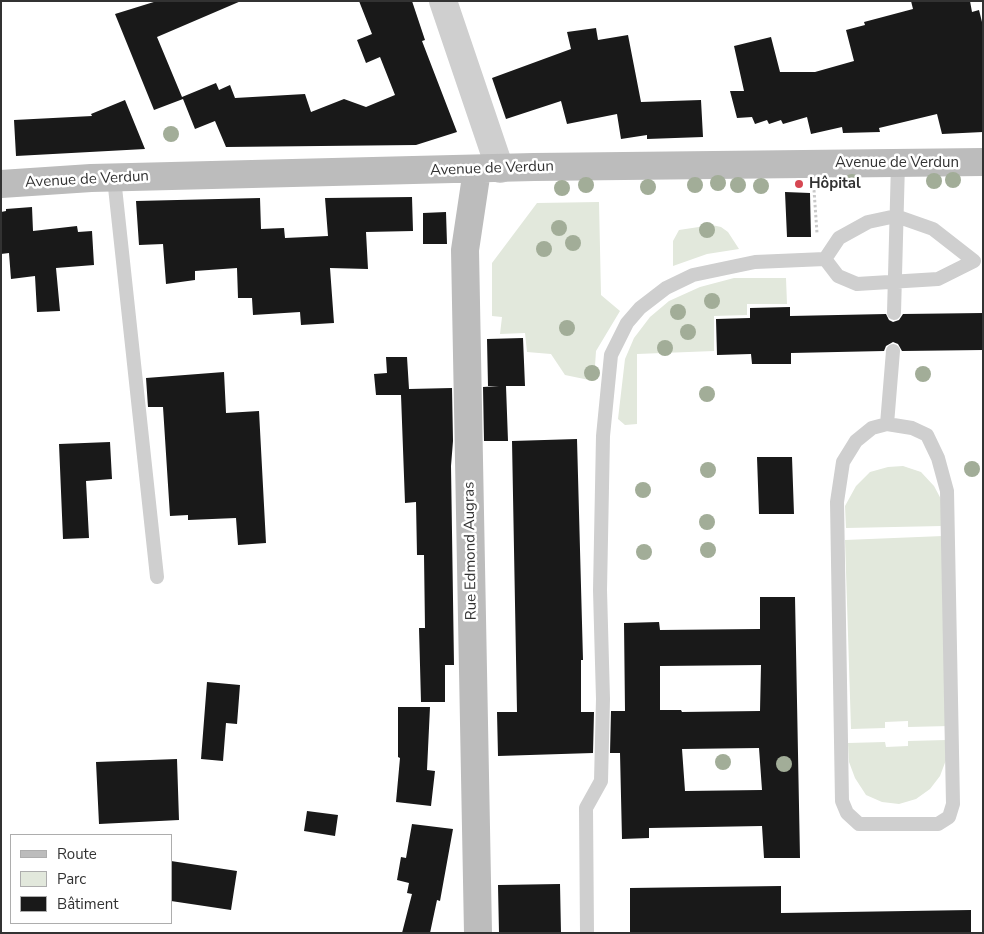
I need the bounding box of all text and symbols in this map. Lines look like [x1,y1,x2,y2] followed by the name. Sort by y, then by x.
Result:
[835,154,959,172] street label: Avenue de Verdun
[430,158,554,180] street label: Avenue de Verdun
[25,168,149,192] street label: Avenue de Verdun
[809,175,861,193] place label: Hôpital
[793,178,805,190] marker: Hôpital
[461,482,481,620] street label: Rue Edmond Augras
[10,834,172,924] legend
[57,844,97,864] text: Route
[57,869,86,889] text: Parc
[57,894,118,914] text: Bâtiment

